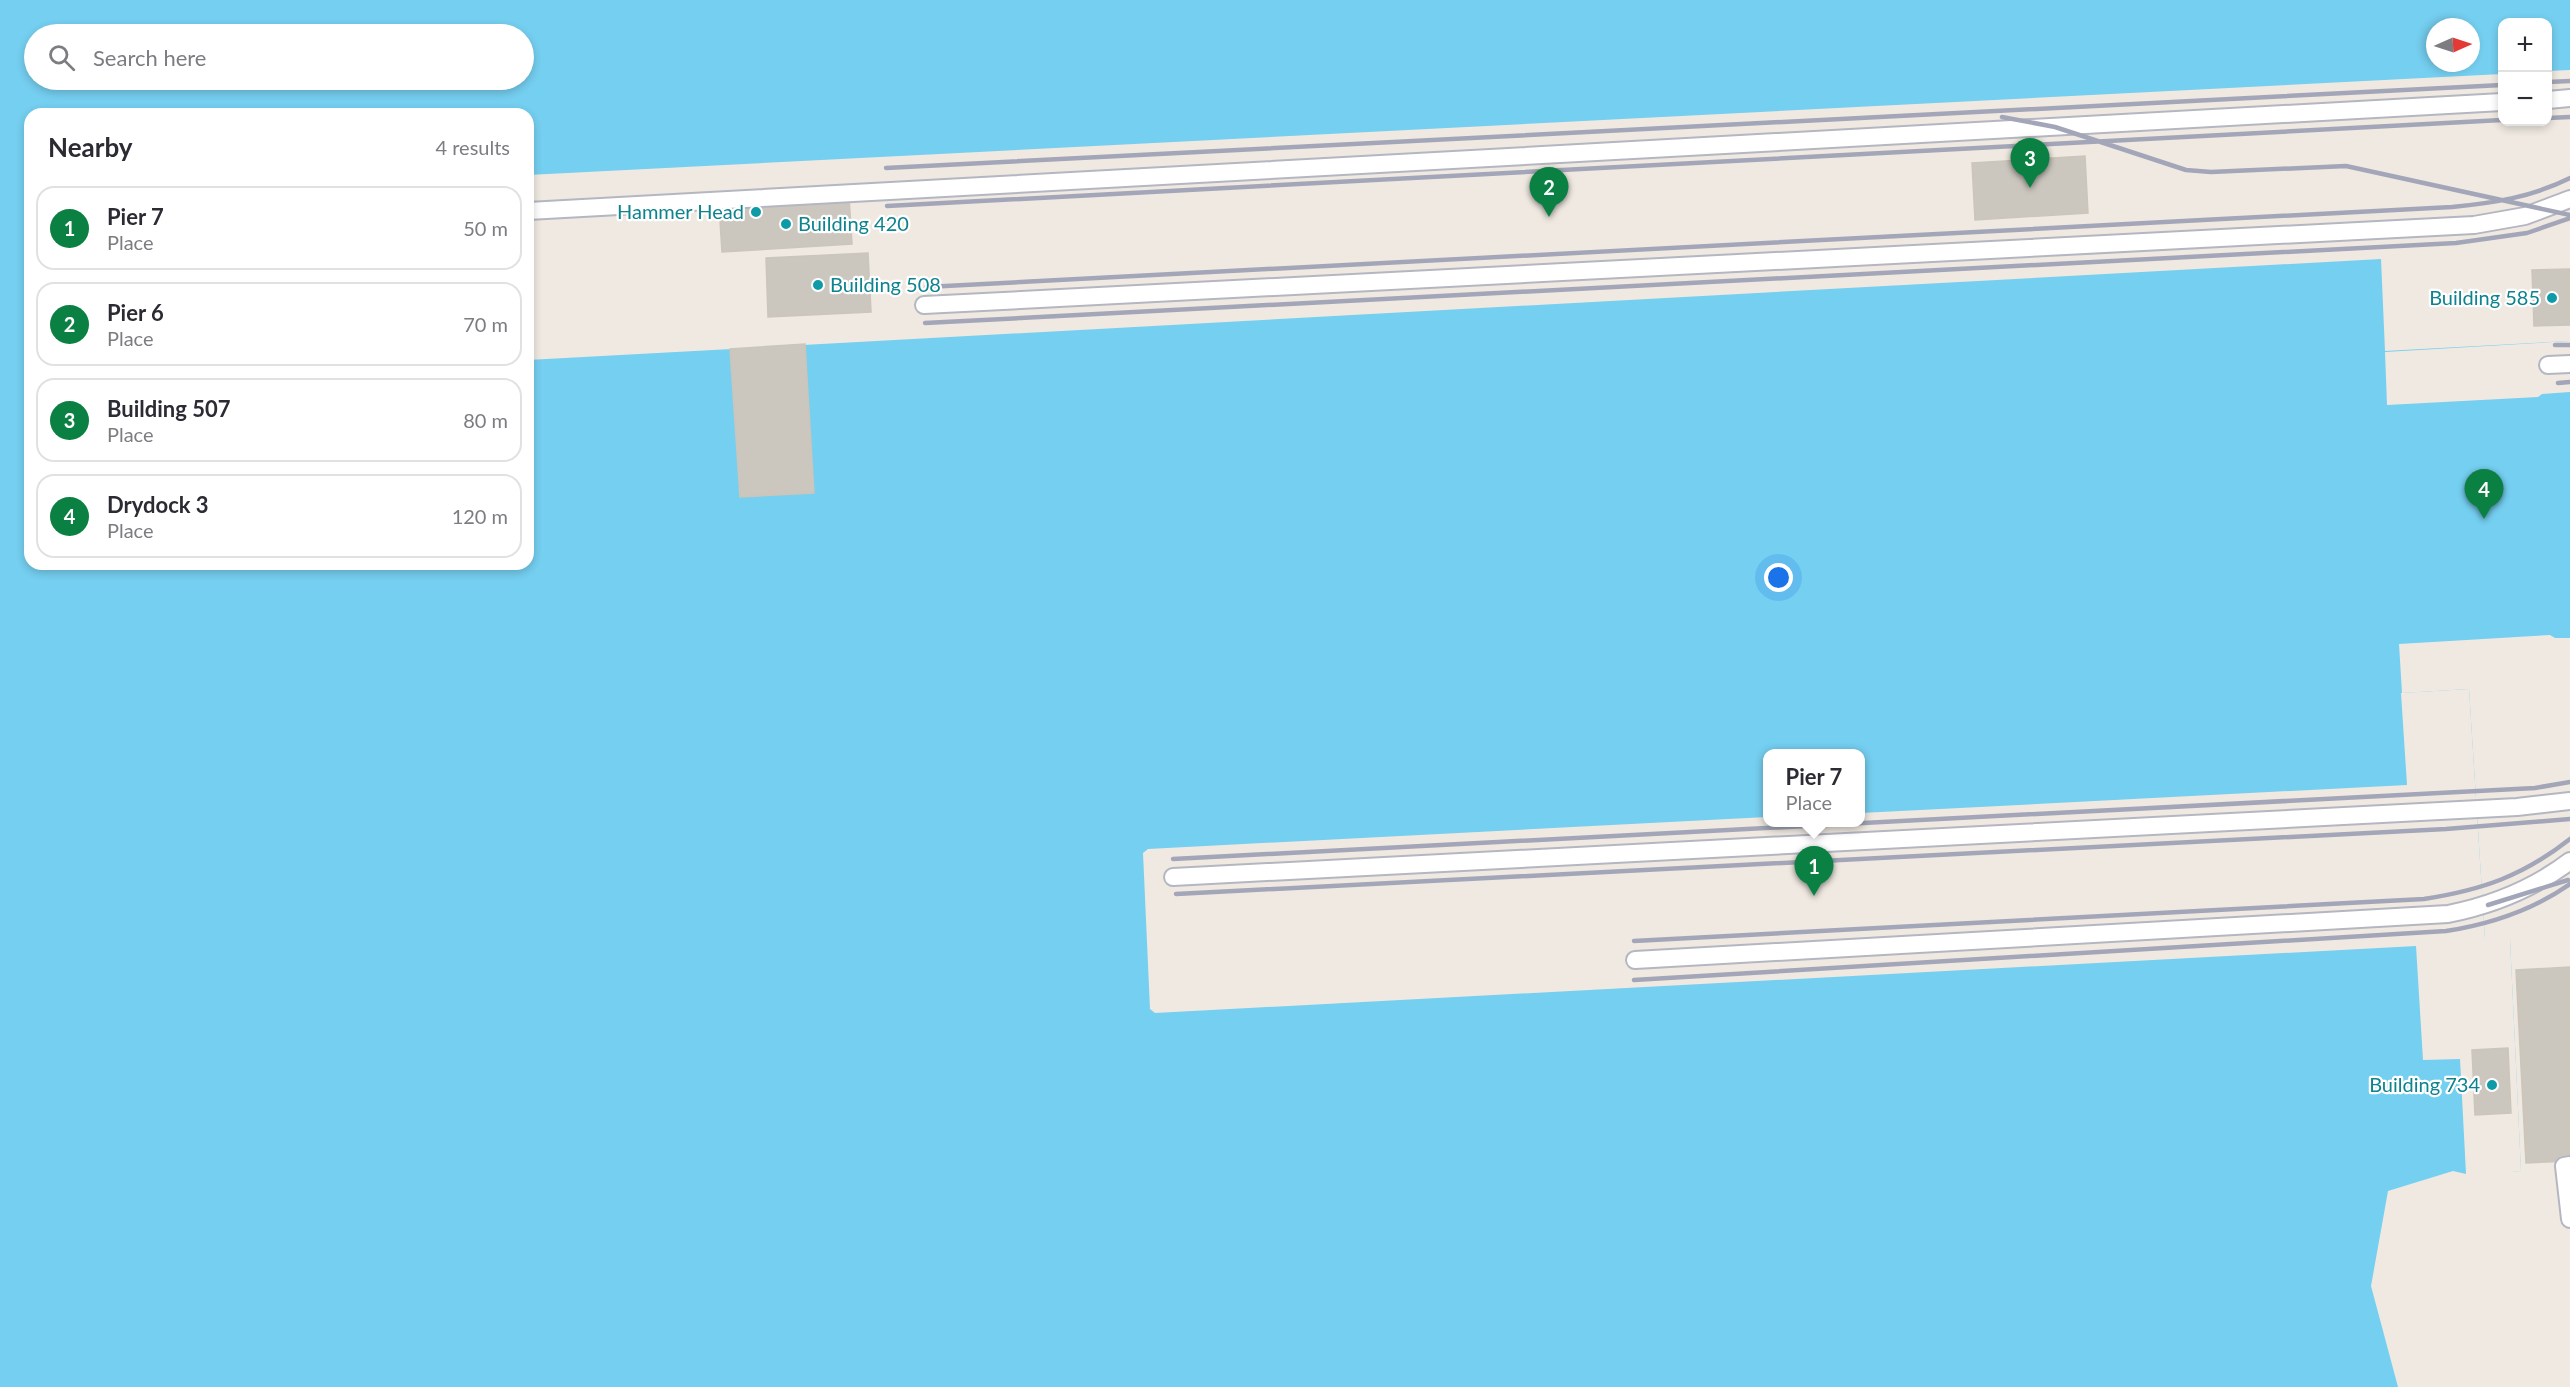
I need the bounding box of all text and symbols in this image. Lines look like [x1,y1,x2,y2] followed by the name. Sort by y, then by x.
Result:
[2426,18,2480,72] north arrow
[2498,18,2552,126] map controls
[2498,18,2552,72] button: +
[24,24,534,90] search box
[45,41,78,74] icon: search
[93,44,206,71] text: Search here
[2498,72,2552,126] button: −
[48,131,133,163] text: Nearby
[435,135,510,159] text: 4 results
[2010,138,2050,188] pin: 3
[1530,168,1568,217] pin: 2
[617,199,744,223] place label: Hammer Head
[107,203,164,230] text: Pier 7
[749,205,763,219] marker: Hammer Head
[798,211,909,235] place label: Building 420
[64,216,75,240] text: 1
[463,216,508,240] text: 50 m
[779,217,793,231] marker: Building 420
[107,230,154,254] text: Place
[830,272,941,296] place label: Building 508
[811,278,825,292] marker: Building 508
[2429,285,2540,309] place label: Building 585
[2545,291,2559,305] marker: Building 585
[107,299,164,326] text: Pier 6
[64,312,75,336] text: 2
[463,312,508,336] text: 70 m
[107,326,154,350] text: Place
[107,395,230,422] text: Building 507
[64,408,75,432] text: 3
[463,408,508,432] text: 80 m
[107,422,154,446] text: Place
[2464,470,2504,519] pin: 4
[107,491,209,518] text: Drydock 3
[64,504,75,528] text: 4
[452,504,508,528] text: 120 m
[107,518,154,542] text: Place
[1764,563,1793,592] your location
[1763,749,1865,827] popup
[1786,763,1842,790] text: Pier 7
[1786,790,1832,814] text: Place
[1794,846,1834,896] pin: 1
[2369,1072,2480,1096] place label: Building 734
[2485,1078,2499,1092] marker: Building 734

